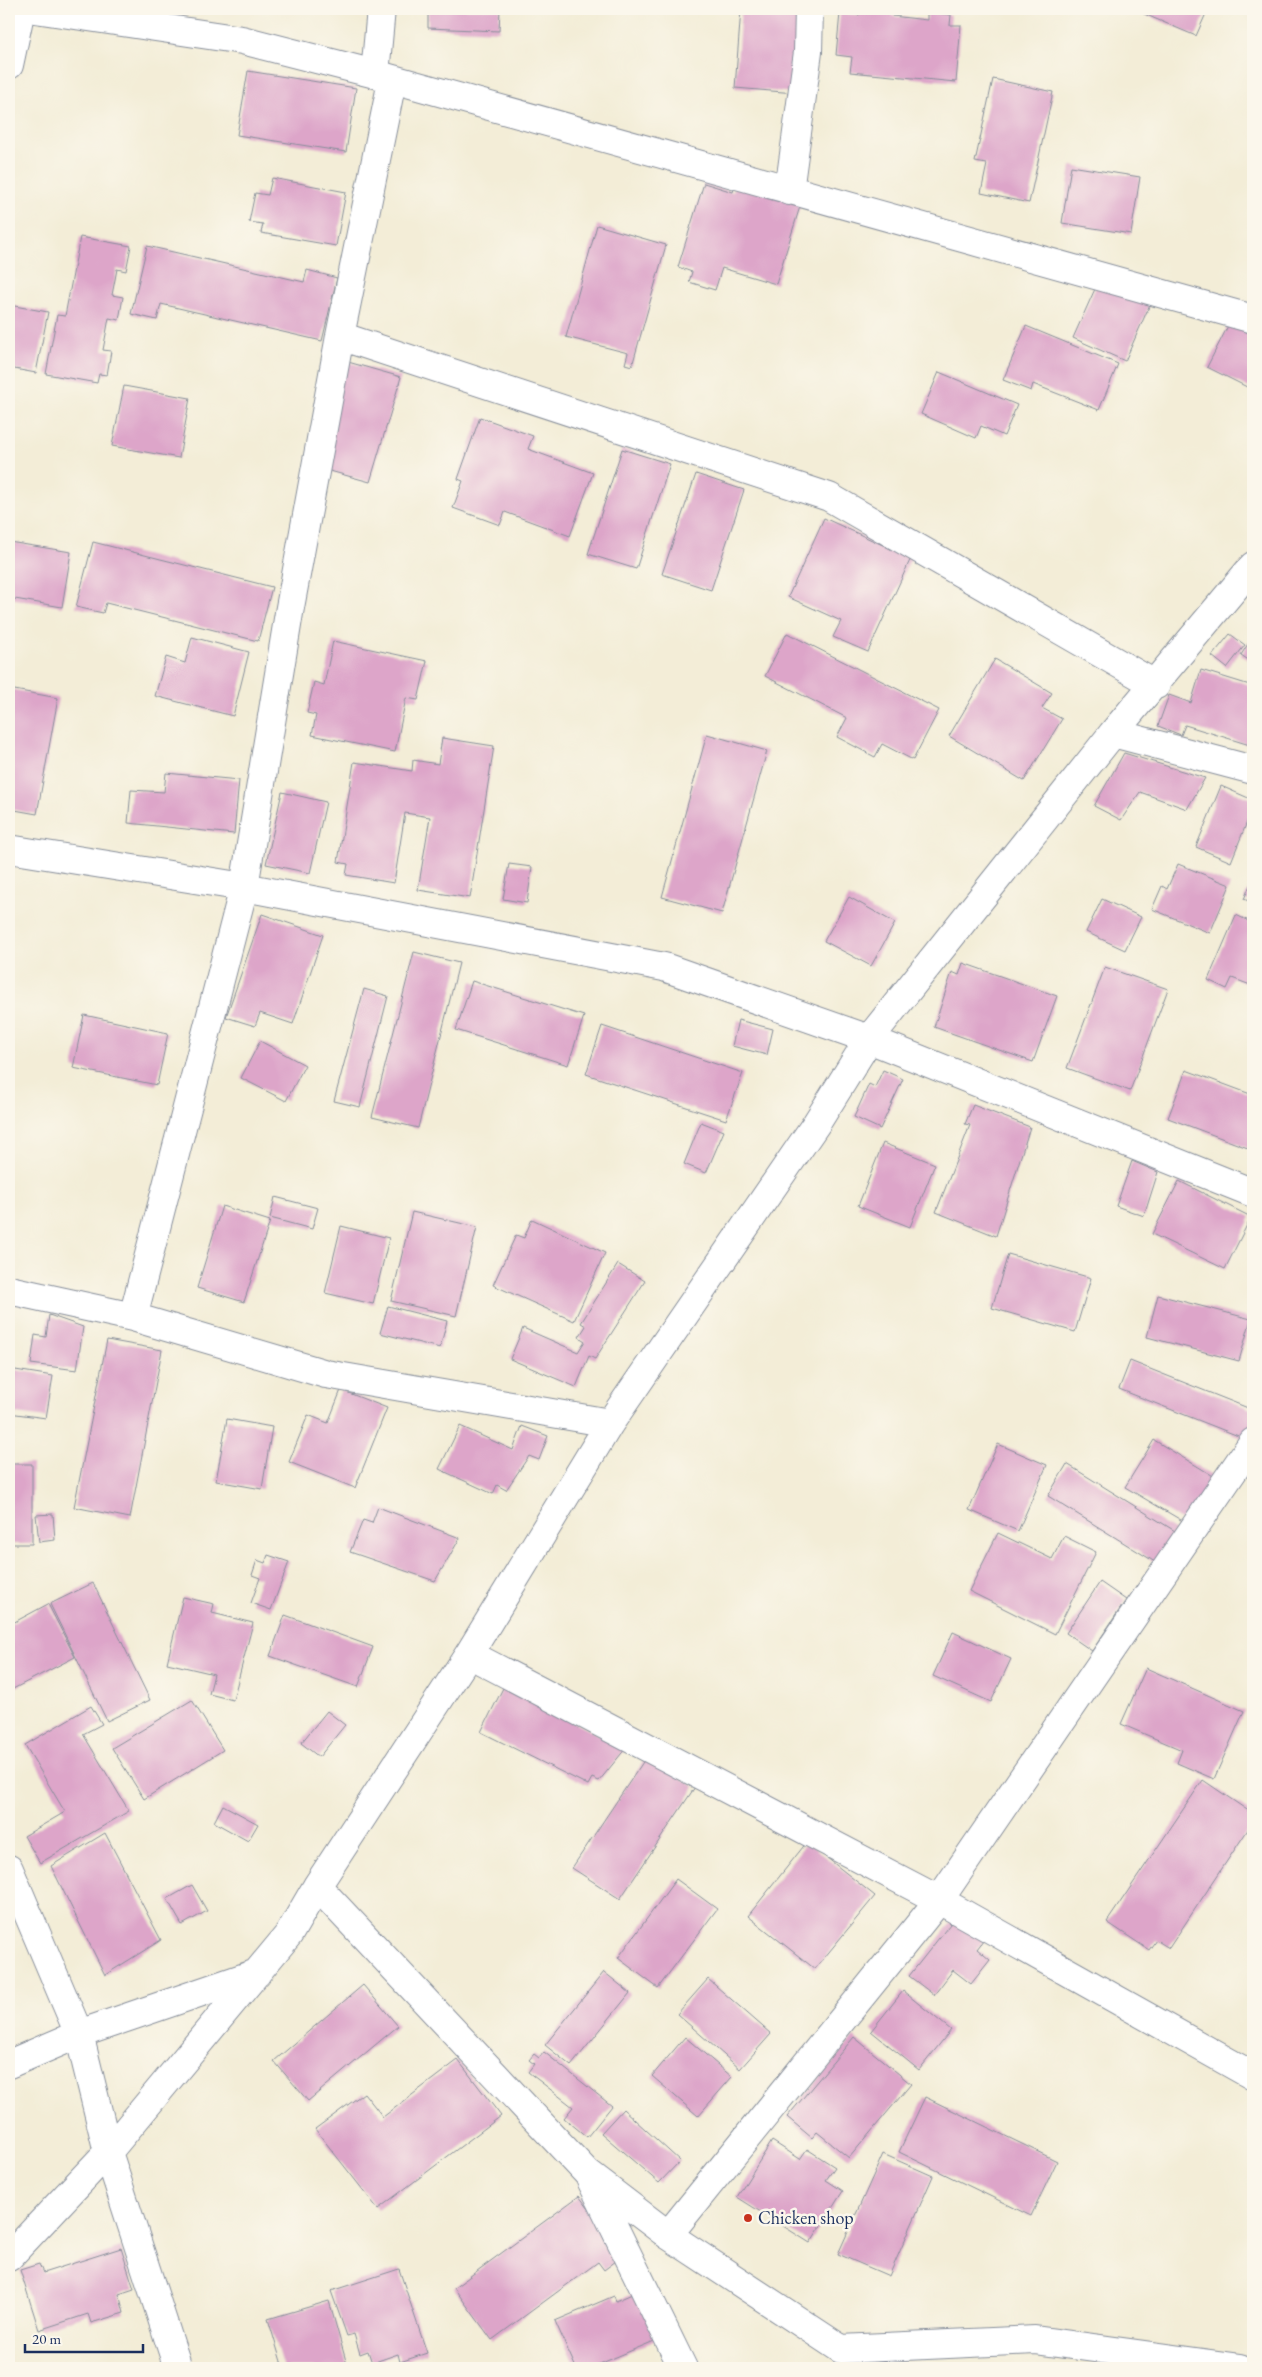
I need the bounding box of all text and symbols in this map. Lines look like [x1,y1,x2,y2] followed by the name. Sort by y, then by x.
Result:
[758,2206,854,2229] place label: Chicken shop
[742,2212,754,2224] marker: Chicken shop
[25,2322,142,2354] scale bar
[32,2329,61,2348] text: 20 m

